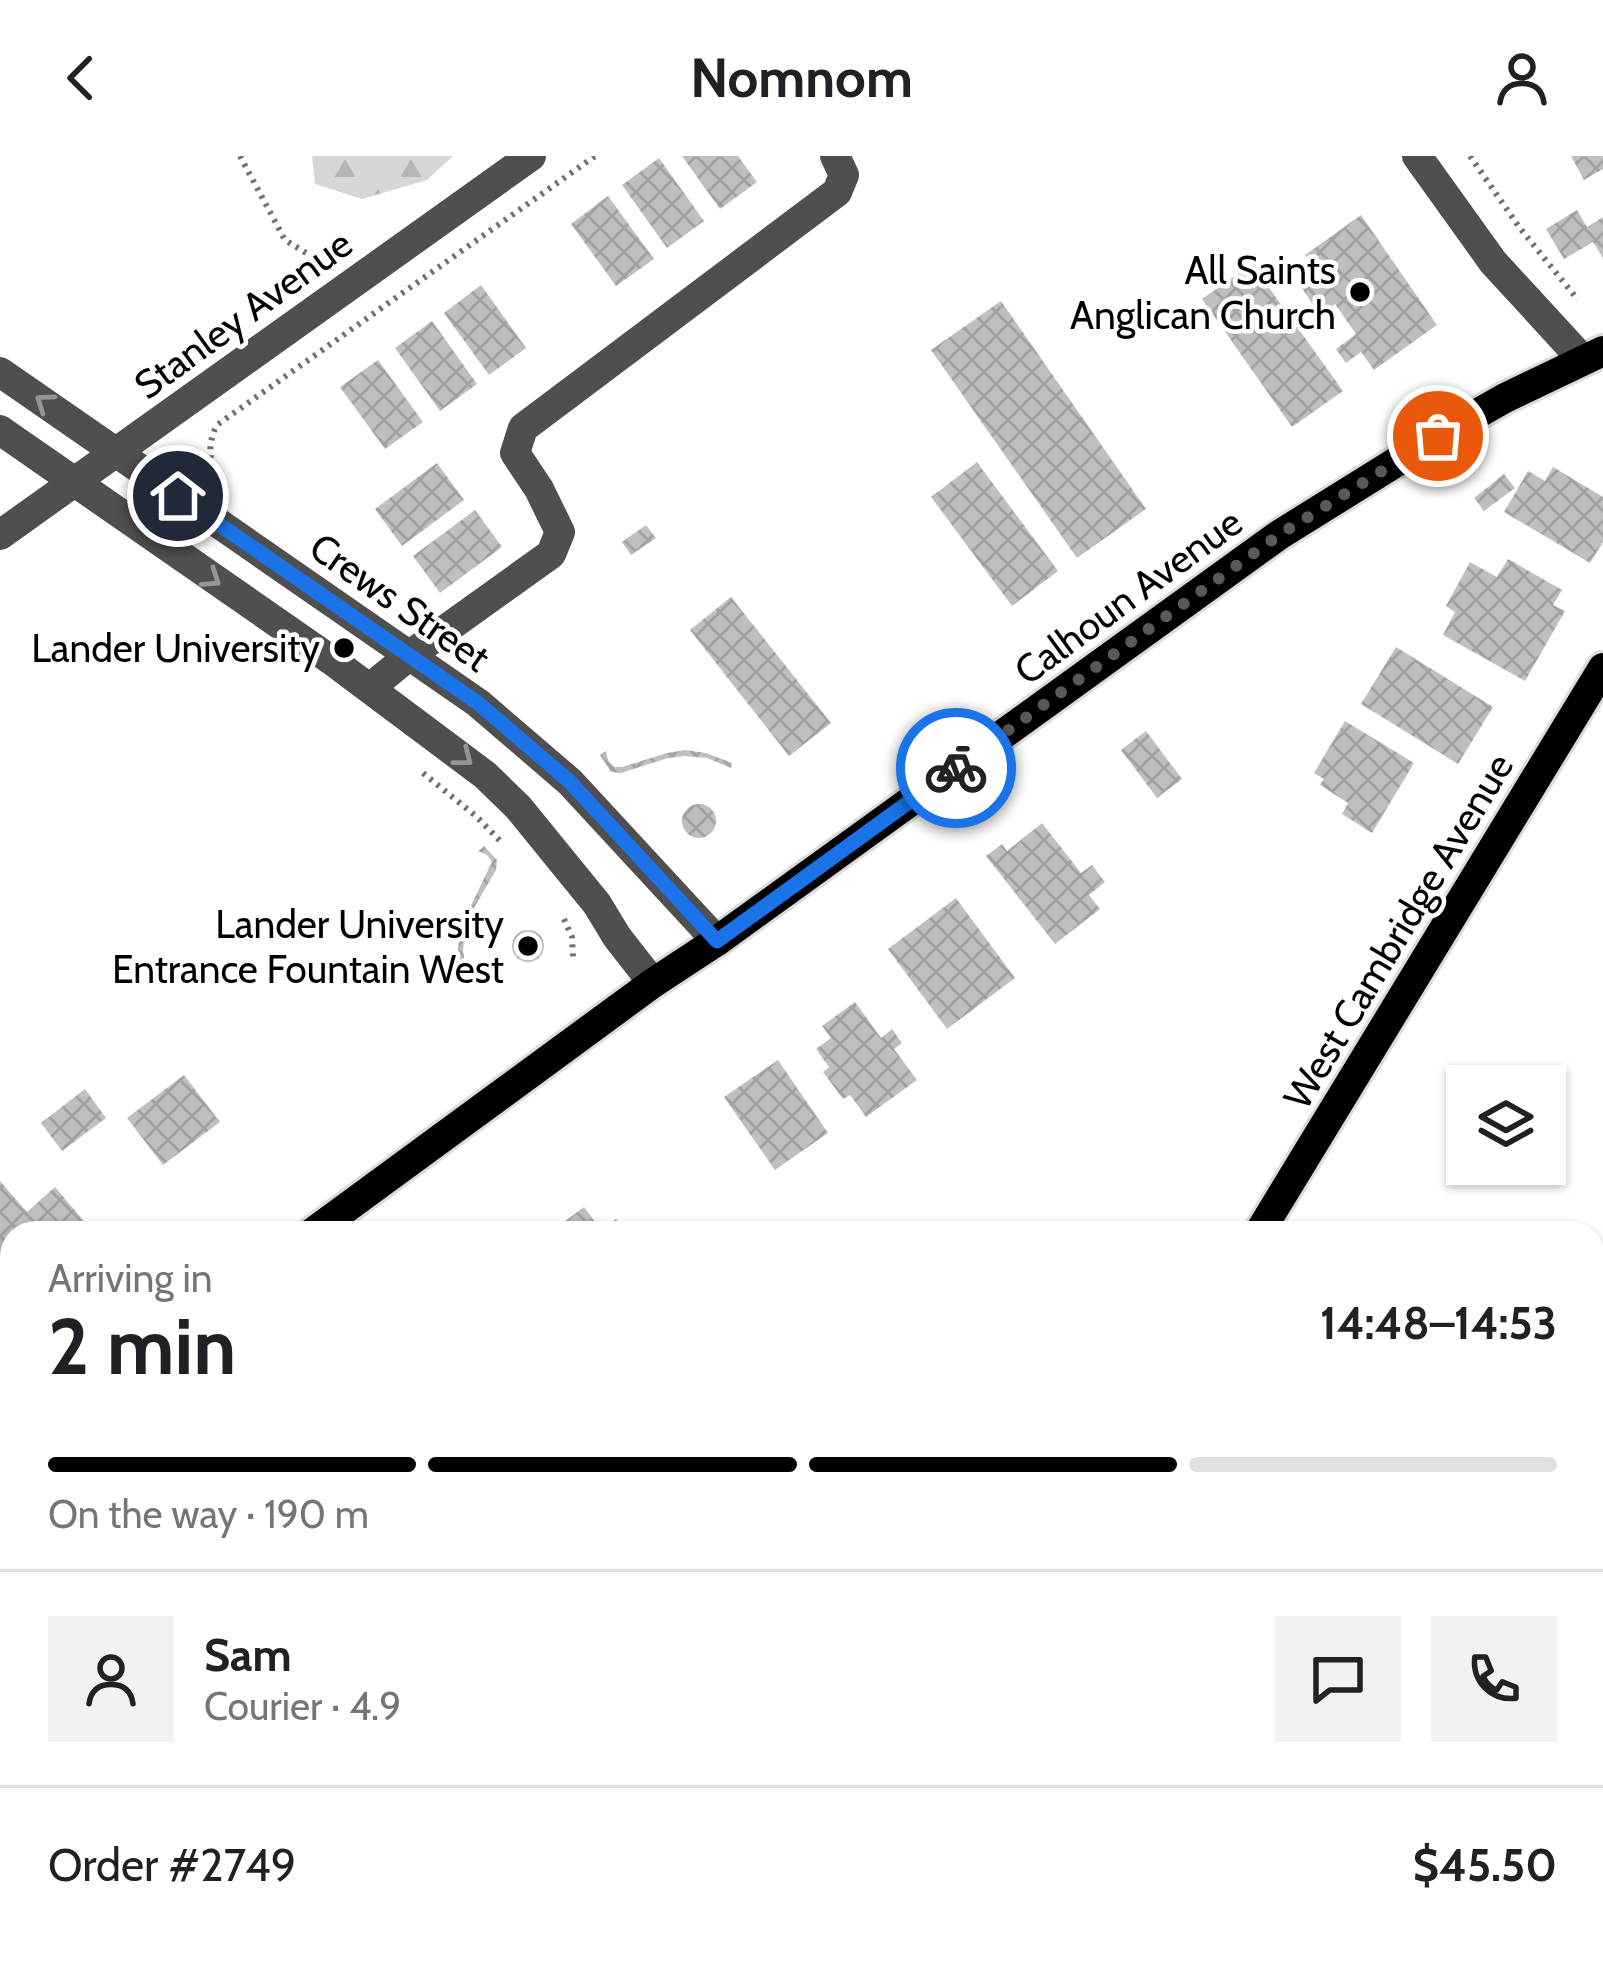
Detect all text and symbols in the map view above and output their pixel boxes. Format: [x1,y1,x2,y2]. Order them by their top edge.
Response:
icon: back [48,45,114,111]
text: Nomnom [690,45,913,111]
icon: person [1489,45,1555,111]
street label: Stanley Avenue [125,219,361,409]
place label: All Saints Anglican Church [1070,246,1336,339]
marker: All Saints Anglican Church [1347,279,1373,305]
pin [1387,385,1489,487]
one-way arrow [35,394,57,416]
icon: bag [1405,403,1471,469]
pin [127,445,229,547]
icon: home [145,463,211,529]
street label: Calhoun Avenue [1005,497,1251,695]
street label: Crews Street [301,522,499,682]
one-way arrow [199,564,221,586]
place label: Lander University [31,624,320,672]
marker: Lander University [331,635,357,661]
courier [896,708,1016,828]
icon: bike [923,735,989,801]
one-way arrow [450,744,472,765]
street label: West Cambridge Avenue [1273,745,1523,1117]
place label: Lander University Entrance Fountain West [112,900,504,993]
marker: Lander University Entrance Fountain West [515,933,541,959]
map controls [1446,1065,1566,1185]
button: layers [1446,1065,1566,1185]
text: Arriving in [48,1254,212,1302]
text: 14:48–14:53 [1320,1296,1557,1350]
text: 2 min [48,1299,236,1394]
text: On the way · 190 m [48,1490,369,1538]
button: person [48,1616,174,1742]
button: chat [1275,1616,1401,1742]
button: phone [1431,1616,1557,1742]
text: Sam [204,1628,292,1682]
text: Courier · 4.9 [204,1682,401,1730]
text: Order #2749 [48,1838,296,1892]
text: $45.50 [1413,1838,1557,1892]

